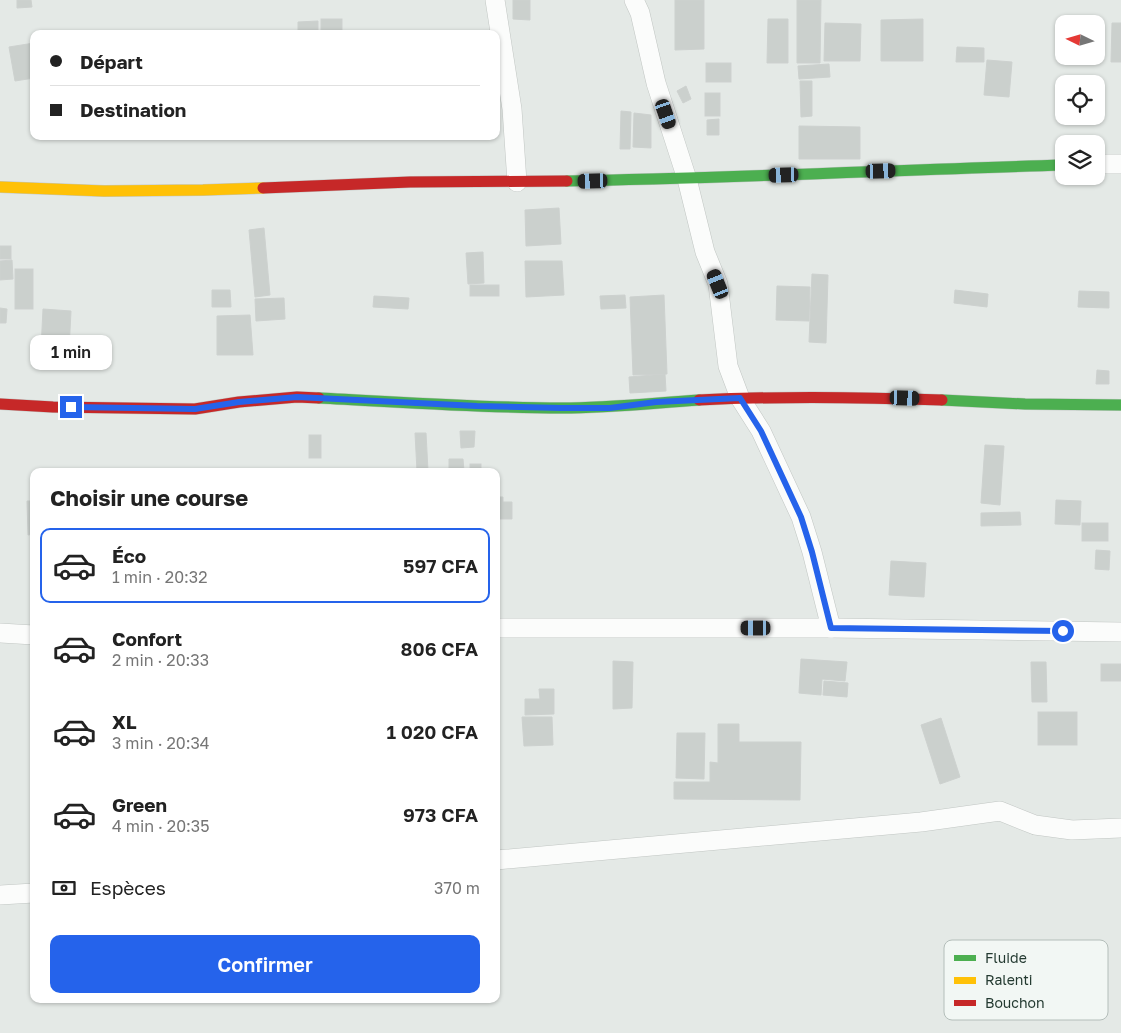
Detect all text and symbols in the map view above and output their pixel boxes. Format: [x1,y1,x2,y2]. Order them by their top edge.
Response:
north arrow [1055,15,1105,65]
map controls [1055,15,1105,185]
text: Départ [80,50,143,73]
button: locate [1055,75,1105,125]
car [654,97,677,131]
text: Destination [80,98,186,121]
button: layers [1055,135,1105,185]
car [865,163,896,179]
car [768,167,799,183]
car [577,173,608,189]
car [705,267,730,301]
callout: 1 min [30,334,112,370]
text: 1 min [51,342,91,362]
car [889,390,920,406]
route end [60,396,82,418]
text: Choisir une course [50,484,248,511]
icon: car [52,543,97,588]
text: Éco [112,544,146,567]
text: 597 CFA [403,554,478,577]
text: 1 min · 20:32 [112,567,208,587]
route start [1052,620,1074,642]
car [741,621,771,636]
icon: car [52,626,97,671]
text: Confort [112,627,182,650]
text: 806 CFA [401,637,478,660]
text: 2 min · 20:33 [112,650,209,670]
icon: car [52,709,97,754]
text: XL [112,710,137,733]
text: 1 020 CFA [387,720,478,743]
text: 3 min · 20:34 [112,733,210,753]
icon: car [52,792,97,837]
text: Green [112,793,167,816]
text: 973 CFA [403,803,478,826]
text: 4 min · 20:35 [112,816,210,836]
icon: cash [50,874,78,902]
text: Espèces [90,876,166,899]
text: 370 m [434,878,480,898]
button: Confirmer [50,935,480,993]
legend [944,940,1108,1020]
text: Fluide [985,949,1027,966]
text: Ralenti [985,971,1033,988]
text: Bouchon [985,994,1045,1011]

